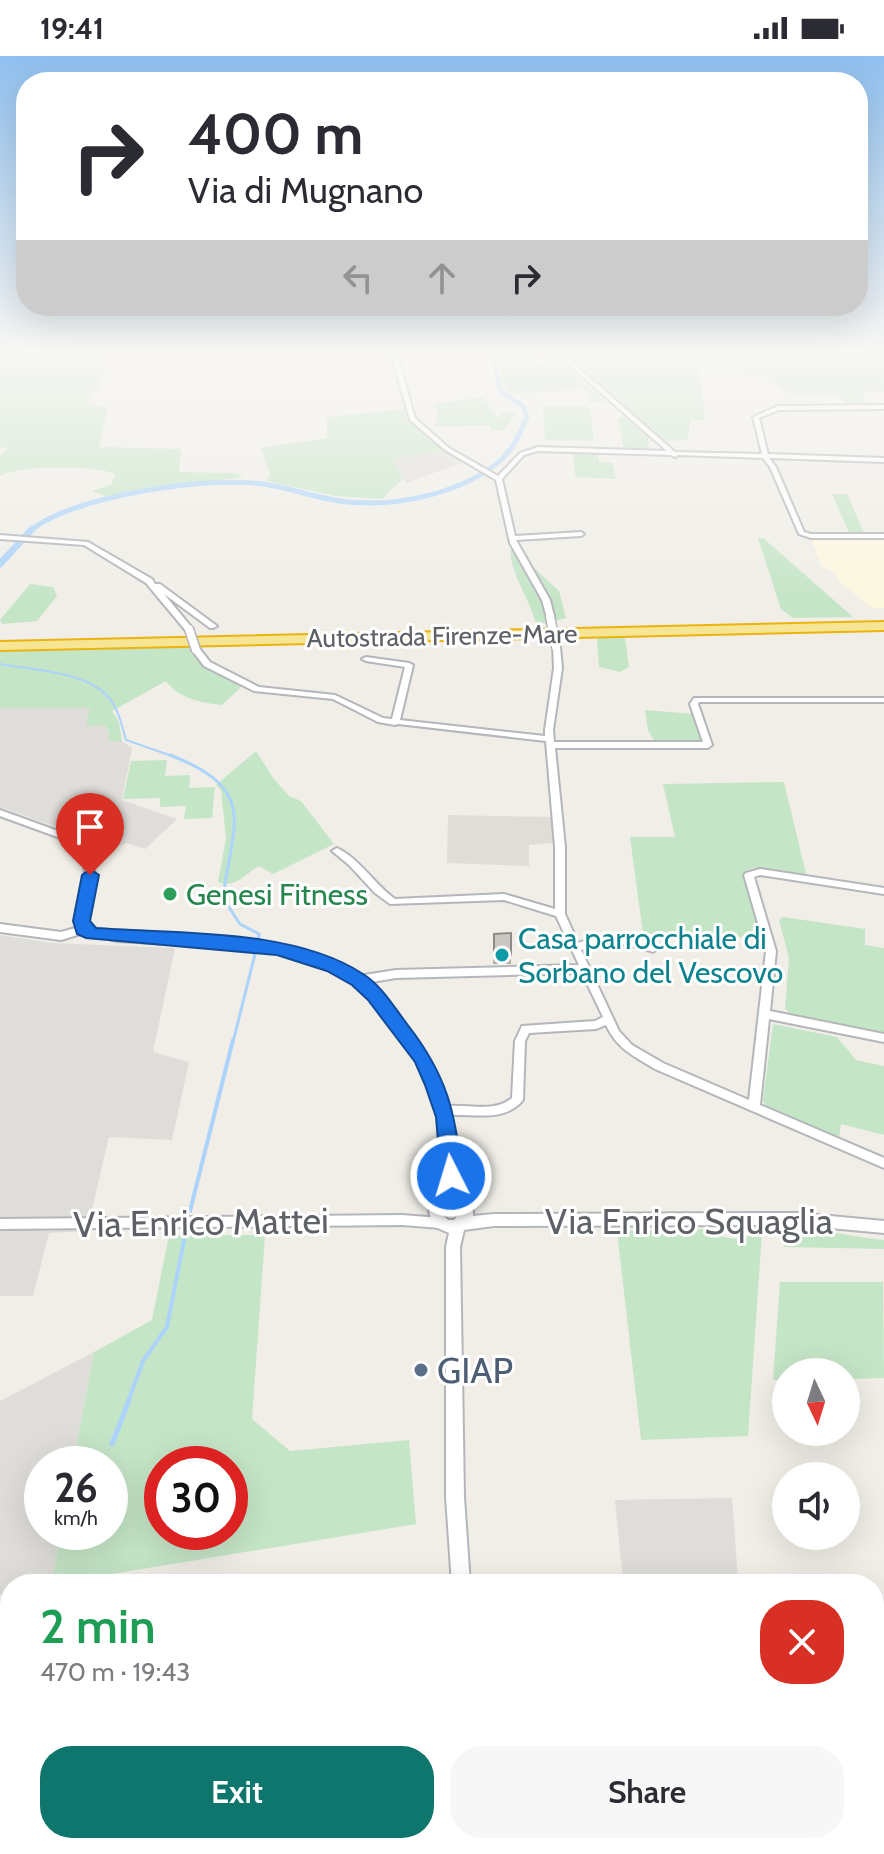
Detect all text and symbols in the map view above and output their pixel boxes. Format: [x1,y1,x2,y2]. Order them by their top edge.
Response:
text: 19:41 [40,10,104,47]
text: 400 m [188,100,363,168]
icon: right [56,104,160,208]
text: Via di Mugnano [188,168,423,212]
icon: left [336,256,380,300]
icon: ahead [420,256,464,300]
icon: right [504,256,548,300]
street label: Autostrada Firenze-Mare [306,618,578,654]
pin [56,793,124,875]
icon: arrive [68,805,112,849]
place label: Genesi Fitness [186,876,368,913]
marker: Genesi Fitness [161,885,179,903]
place label: Casa parrocchiale di Sorbano del Vescovo [518,920,783,991]
marker: Casa parrocchiale di Sorbano del Vescovo [493,946,511,964]
position arrow [409,1134,493,1218]
street label: Via Enrico Mattei [73,1198,329,1246]
street label: Via Enrico Squaglia [545,1199,833,1243]
place label: GIAP [437,1348,513,1392]
north arrow [772,1358,860,1446]
map controls [772,1358,860,1550]
marker: GIAP [412,1361,430,1379]
speed limit sign: 30 [144,1446,248,1550]
button: sound [772,1462,860,1550]
text: 26 [54,1463,98,1512]
text: km/h [54,1506,98,1530]
text: 2 min [40,1597,156,1655]
button: close [760,1600,844,1684]
text: 470 m · 19:43 [40,1656,190,1688]
button: Exit [40,1746,434,1838]
button: Share [450,1746,844,1838]

